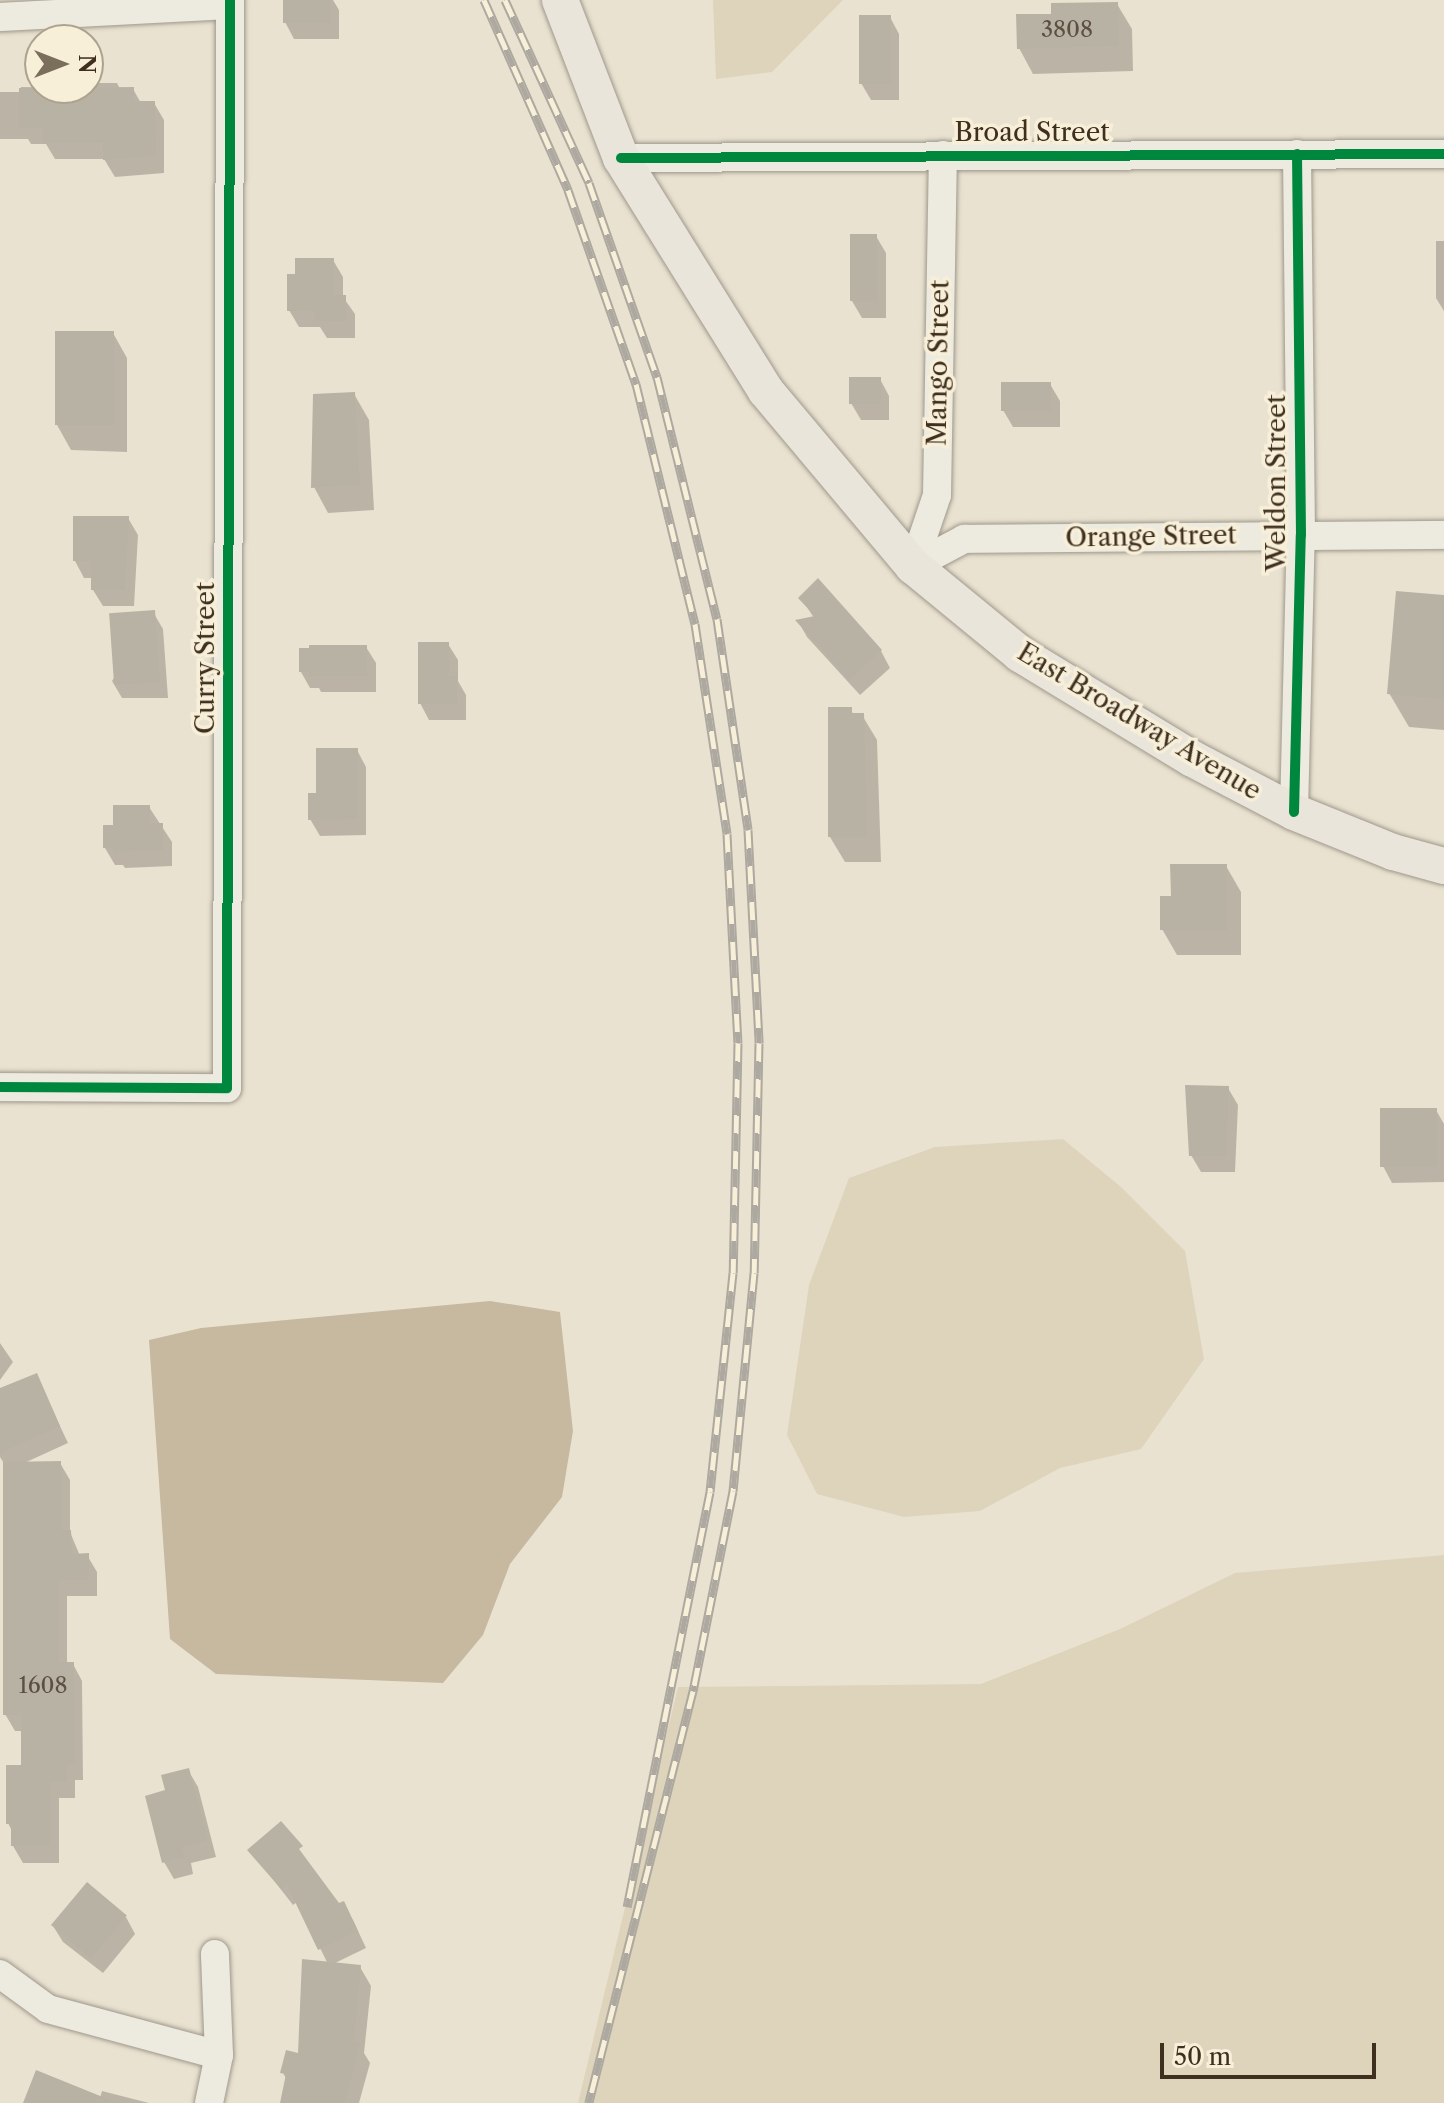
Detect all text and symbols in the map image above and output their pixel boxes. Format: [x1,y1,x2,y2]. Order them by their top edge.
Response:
house number: 3808 [1041,17,1093,43]
north arrow [24,24,104,104]
text: N [73,54,100,74]
street label: Broad Street [955,117,1109,149]
street label: Mango Street [922,280,956,446]
street label: Weldon Street [1261,394,1293,572]
street label: Orange Street [1065,520,1237,554]
street label: Curry Street [190,581,222,735]
street label: East Broadway Avenue [1011,636,1267,808]
house number: 1608 [18,1673,68,1699]
scale bar [1164,2027,1380,2077]
text: 50 m [1174,2042,1231,2071]

